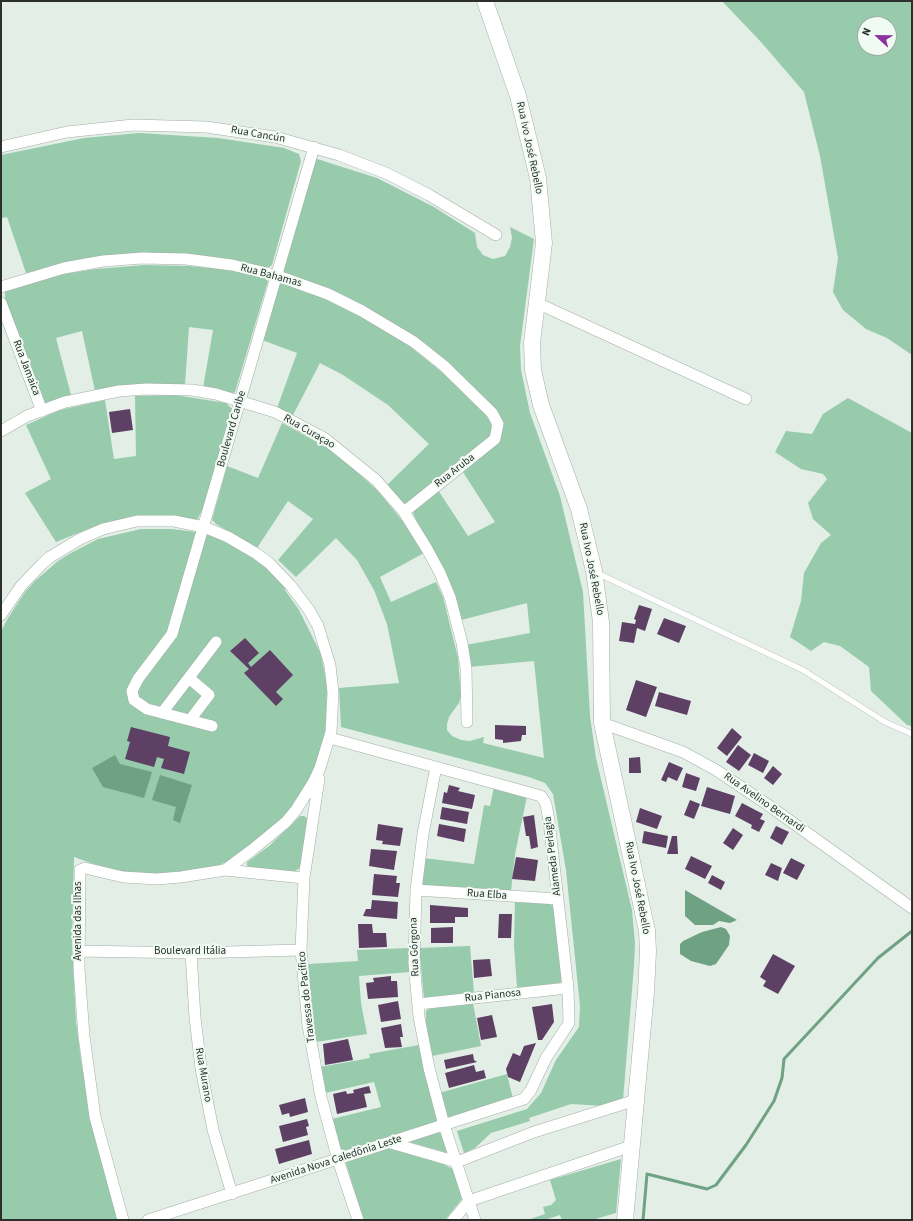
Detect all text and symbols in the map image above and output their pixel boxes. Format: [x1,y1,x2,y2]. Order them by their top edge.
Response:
north arrow [857,16,897,56]
text: N [858,25,875,38]
street label: Rua Ivo José Rebello [513,100,545,196]
street label: Rua Cancún [230,124,286,146]
street label: Rua Bahamas [239,261,303,291]
street label: Rua Jamaica [9,338,43,398]
street label: Boulevard Caribe [215,389,249,469]
street label: Rua Curaçao [281,412,337,452]
street label: Rua Aruba [432,451,478,491]
street label: Rua Ivo José Rebello [576,521,606,617]
street label: Rua Avelino Bernardi [721,770,807,836]
street label: Alameda Perlagia [542,815,564,897]
street label: Rua Ivo José Rebello [622,840,652,936]
street label: Avenida das Ilhas [72,881,86,961]
street label: Rua Elba [467,887,507,903]
street label: Rua Górgona [407,917,423,977]
street label: Boulevard Itália [154,945,226,959]
street label: Travessa do Pacífico [296,951,318,1043]
street label: Rua Pianosa [464,986,522,1006]
street label: Rua Murano [192,1047,214,1103]
street label: Avenida Nova Caledônia Leste [269,1132,403,1188]

